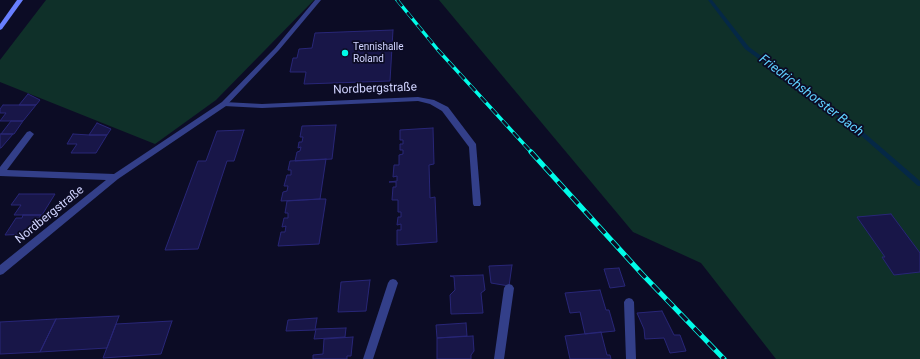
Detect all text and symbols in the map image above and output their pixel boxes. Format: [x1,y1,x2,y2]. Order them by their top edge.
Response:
place label: Tennishalle Roland [353,41,404,64]
marker: Tennishalle Roland [340,48,350,58]
water label: Friedrichshorster Bach [756,52,866,140]
street label: Nordbergstraße [333,80,417,98]
street label: Nordbergstraße [13,183,87,247]

